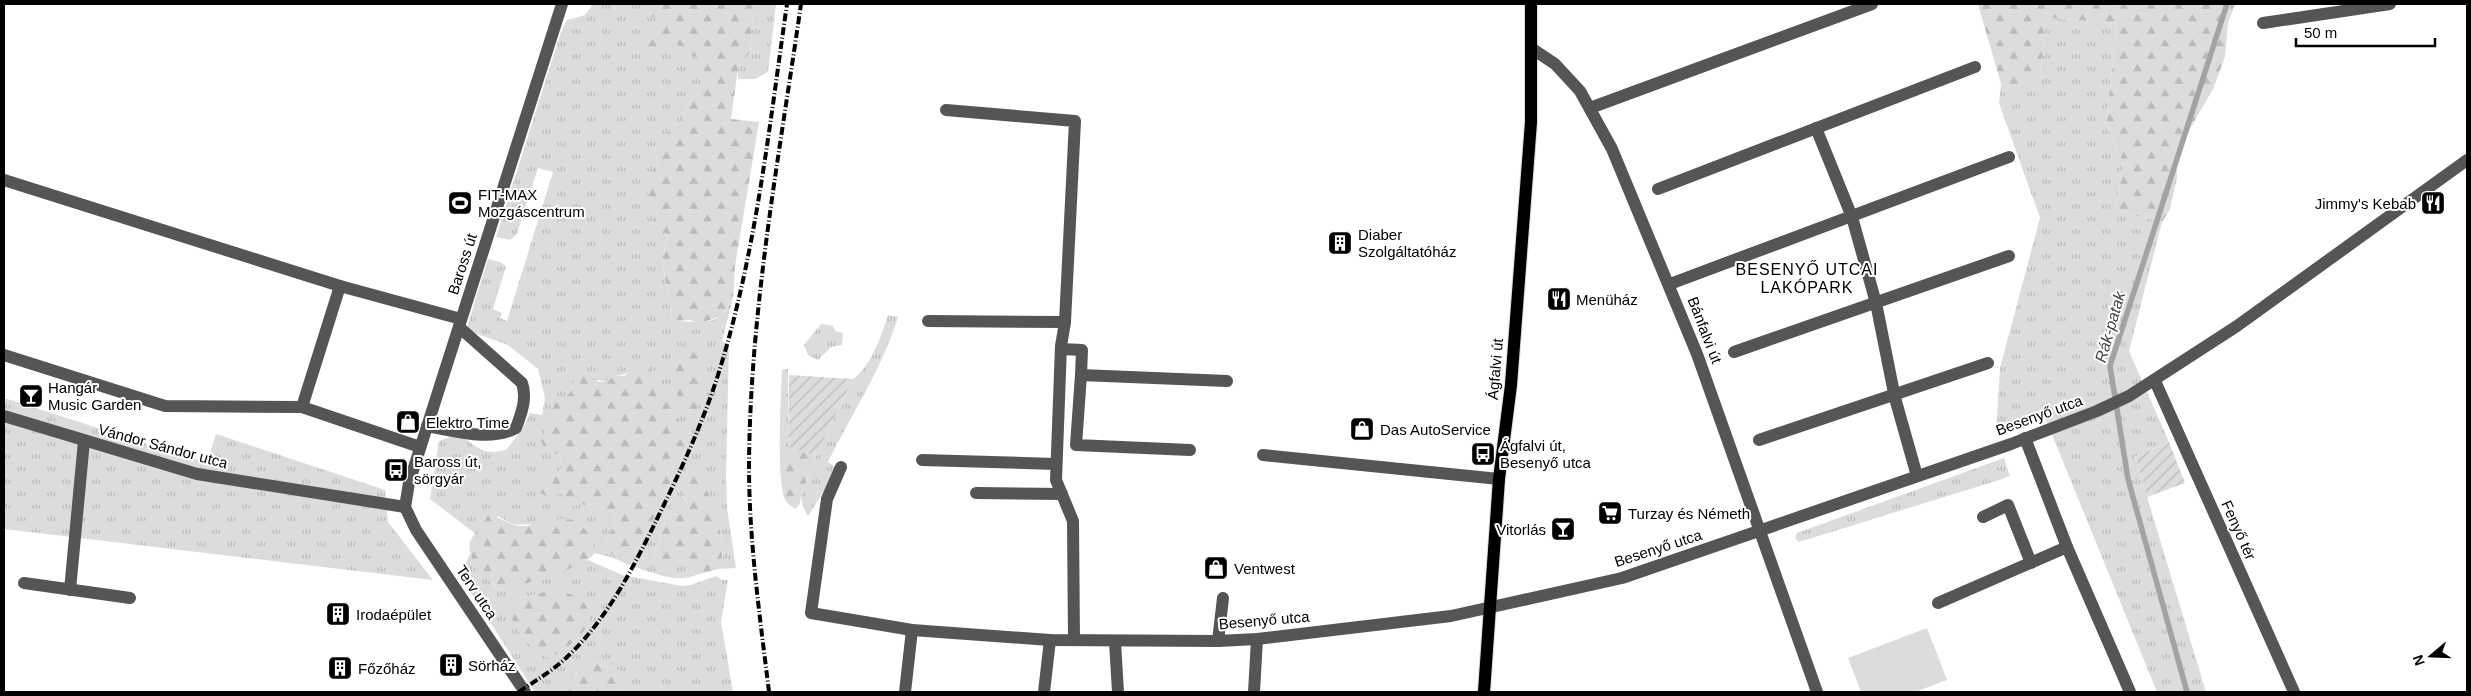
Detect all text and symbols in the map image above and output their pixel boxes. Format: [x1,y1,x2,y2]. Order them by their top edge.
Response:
scale bar [2296,15,2435,47]
text: 50 m [2304,24,2337,41]
place label: FIT-MAX Mozgáscentrum [478,186,585,220]
sports icon: FIT-MAX Mozgáscentrum [447,190,473,216]
restaurant icon: Jimmy's Kebab [2420,190,2446,216]
place label: Jimmy's Kebab [2315,195,2416,212]
place label: Diaber Szolgáltatóház [1358,226,1456,260]
street label: Baross út [444,230,480,297]
building icon: Diaber Szolgáltatóház [1327,230,1353,256]
district label: BESENYŐ UTCAI LAKÓPARK [1736,260,1878,296]
restaurant icon: Menüház [1546,286,1572,312]
water label: Rák-patak [2092,289,2128,364]
place label: Menüház [1576,291,1638,308]
street label: Bánfalvi út [1685,294,1726,367]
street label: Ágfalvi út [1484,337,1506,400]
place label: Hangár Music Garden [48,379,141,413]
bar icon: Hangár Music Garden [18,383,44,409]
street label: Besenyő utca [1993,391,2085,439]
shop icon: Elektro Time [395,409,421,435]
place label: Elektro Time [426,414,509,431]
shop icon: Das AutoService [1349,416,1375,442]
street label: Vándor Sándor utca [96,421,230,472]
place label: Das AutoService [1380,421,1491,438]
place label: Ágfalvi út, Besenyő utca [1500,437,1592,471]
bus stop icon: Ágfalvi út, Besenyő utca [1470,441,1496,467]
place label: Baross út, sörgyár [414,453,482,487]
bus stop icon: Baross út, sörgyár [383,457,409,483]
street label: Fenyő tér [2218,498,2260,562]
supermarket icon: Turzay és Németh [1597,500,1623,526]
place label: Turzay és Németh [1628,505,1750,522]
bar icon: Vitorlás [1550,516,1576,542]
place label: Vitorlás [1496,521,1546,538]
street label: Besenyő utca [1612,526,1704,570]
shop icon: Ventwest [1203,555,1229,581]
place label: Ventwest [1234,560,1296,577]
street label: Terv utca [453,562,501,623]
building icon: Irodaépület [325,601,351,627]
place label: Irodaépület [356,606,432,623]
street label: Besenyő utca [1218,608,1311,632]
north arrow [2406,631,2456,681]
building icon: Sörház [438,652,464,678]
text: N [2409,653,2428,668]
building icon: Főzőház [327,655,353,681]
place label: Sörház [468,657,516,674]
place label: Főzőház [358,660,416,677]

